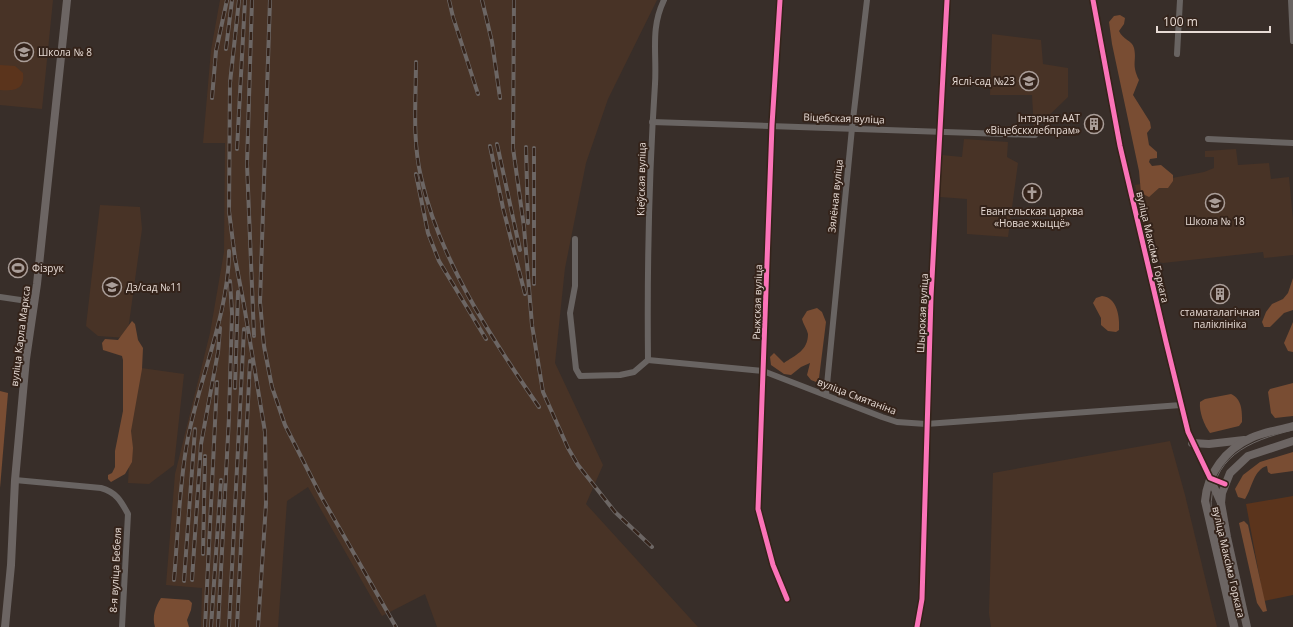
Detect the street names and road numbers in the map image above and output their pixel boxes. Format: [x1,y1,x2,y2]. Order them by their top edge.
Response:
street label: Віцебская вуліца [803,110,885,126]
street label: Кіеўская вуліца [633,142,649,216]
street label: Зялёная вуліца [824,159,846,233]
street label: вуліца Максіма Горкага [1133,190,1173,304]
street label: Рыжская вуліца [749,264,765,340]
street label: Шырокая вуліца [913,273,931,353]
street label: вуліца Карла Маркса [7,285,33,387]
street label: вуліца Смятаніна [815,374,899,418]
street label: вуліца Максіма Горкага [1209,505,1249,619]
street label: 8-я вуліца Бебеля [106,527,124,613]

